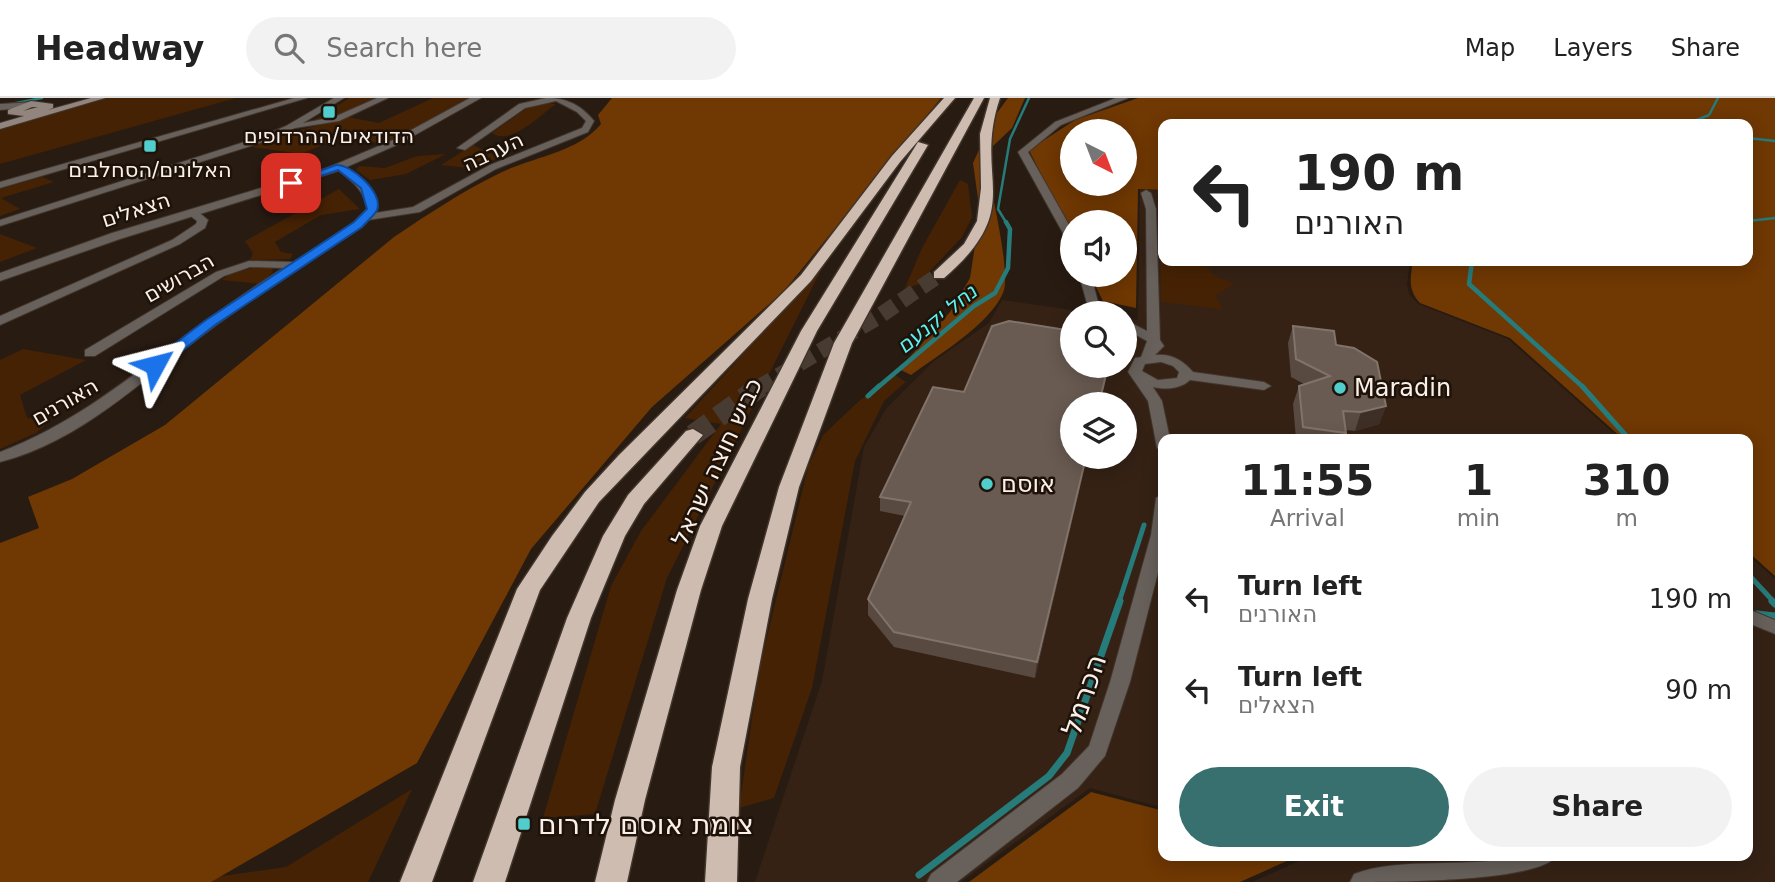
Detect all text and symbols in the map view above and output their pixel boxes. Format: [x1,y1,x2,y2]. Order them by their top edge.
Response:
search box [246,17,736,80]
text: Headway [35,29,204,68]
icon: search [270,29,308,67]
text: Search here [326,33,482,63]
text: Map [1465,34,1515,62]
text: Layers [1553,34,1633,62]
text: Share [1671,34,1740,62]
marker: הדודאים/ההרדופים [321,104,337,120]
north arrow [1060,119,1138,196]
map controls [1060,119,1137,469]
place label: הדודאים/ההרדופים [244,124,414,148]
street label: הערבה [459,127,527,177]
marker: האלונים/הסחלבים [142,138,158,154]
text: 190 m [1294,145,1464,202]
icon: left [1179,147,1270,238]
pin [261,153,321,213]
place label: האלונים/הסחלבים [68,158,232,182]
icon: arrive [272,164,310,202]
street label: הצאלים [99,188,173,232]
text: האורנים [1294,204,1404,242]
button: sound [1060,210,1137,287]
street label: הברושים [140,248,218,308]
water label: נחל יקנעם [892,279,982,358]
button: search [1060,301,1137,378]
position arrow [118,328,192,402]
street label: האורנים [28,374,102,430]
street label: כביש חוצה ישראל [666,374,768,550]
place label: Maradin [1354,374,1451,402]
marker: Maradin [1332,380,1348,396]
button: layers [1060,392,1137,469]
text: 11:55 [1241,456,1374,505]
text: 1 [1464,456,1493,505]
text: 310 [1583,456,1670,505]
place label: אוסם [1001,470,1055,498]
marker: אוסם [979,476,995,492]
text: Arrival [1270,505,1345,531]
text: min [1457,505,1500,531]
text: m [1615,505,1638,531]
text: Turn left [1238,571,1362,601]
icon: left [1179,580,1217,618]
text: 190 m [1649,584,1732,614]
text: האורנים [1238,601,1317,627]
street label: הכרמל [1055,650,1113,740]
text: Turn left [1238,662,1362,692]
icon: left [1179,671,1217,709]
text: 90 m [1665,675,1732,705]
text: הצאלים [1238,692,1316,718]
button: Exit [1179,767,1449,847]
button: Share [1463,767,1732,847]
place label: צומת אוסם לדרום [538,808,754,841]
marker: צומת אוסם לדרום [516,816,532,832]

